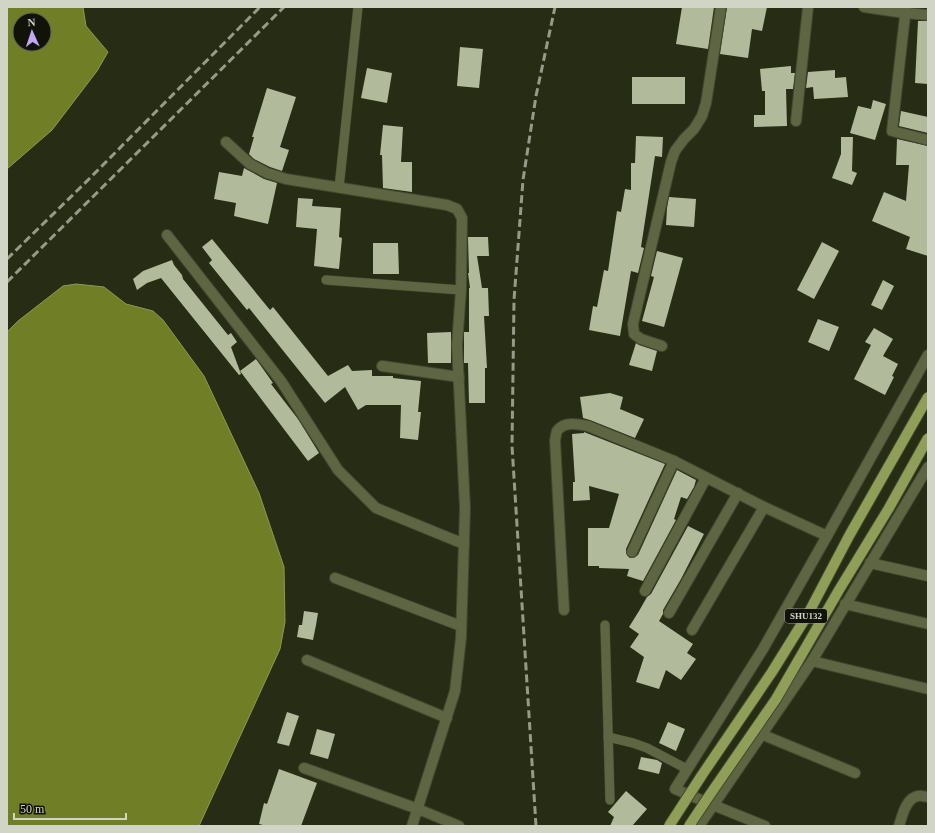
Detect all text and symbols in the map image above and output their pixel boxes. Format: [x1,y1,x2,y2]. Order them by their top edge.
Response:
north arrow [12,12,52,52]
text: N [27,16,36,28]
road number: SHU132 [785,609,827,623]
scale bar [14,795,126,821]
text: 50 m [20,802,45,816]

